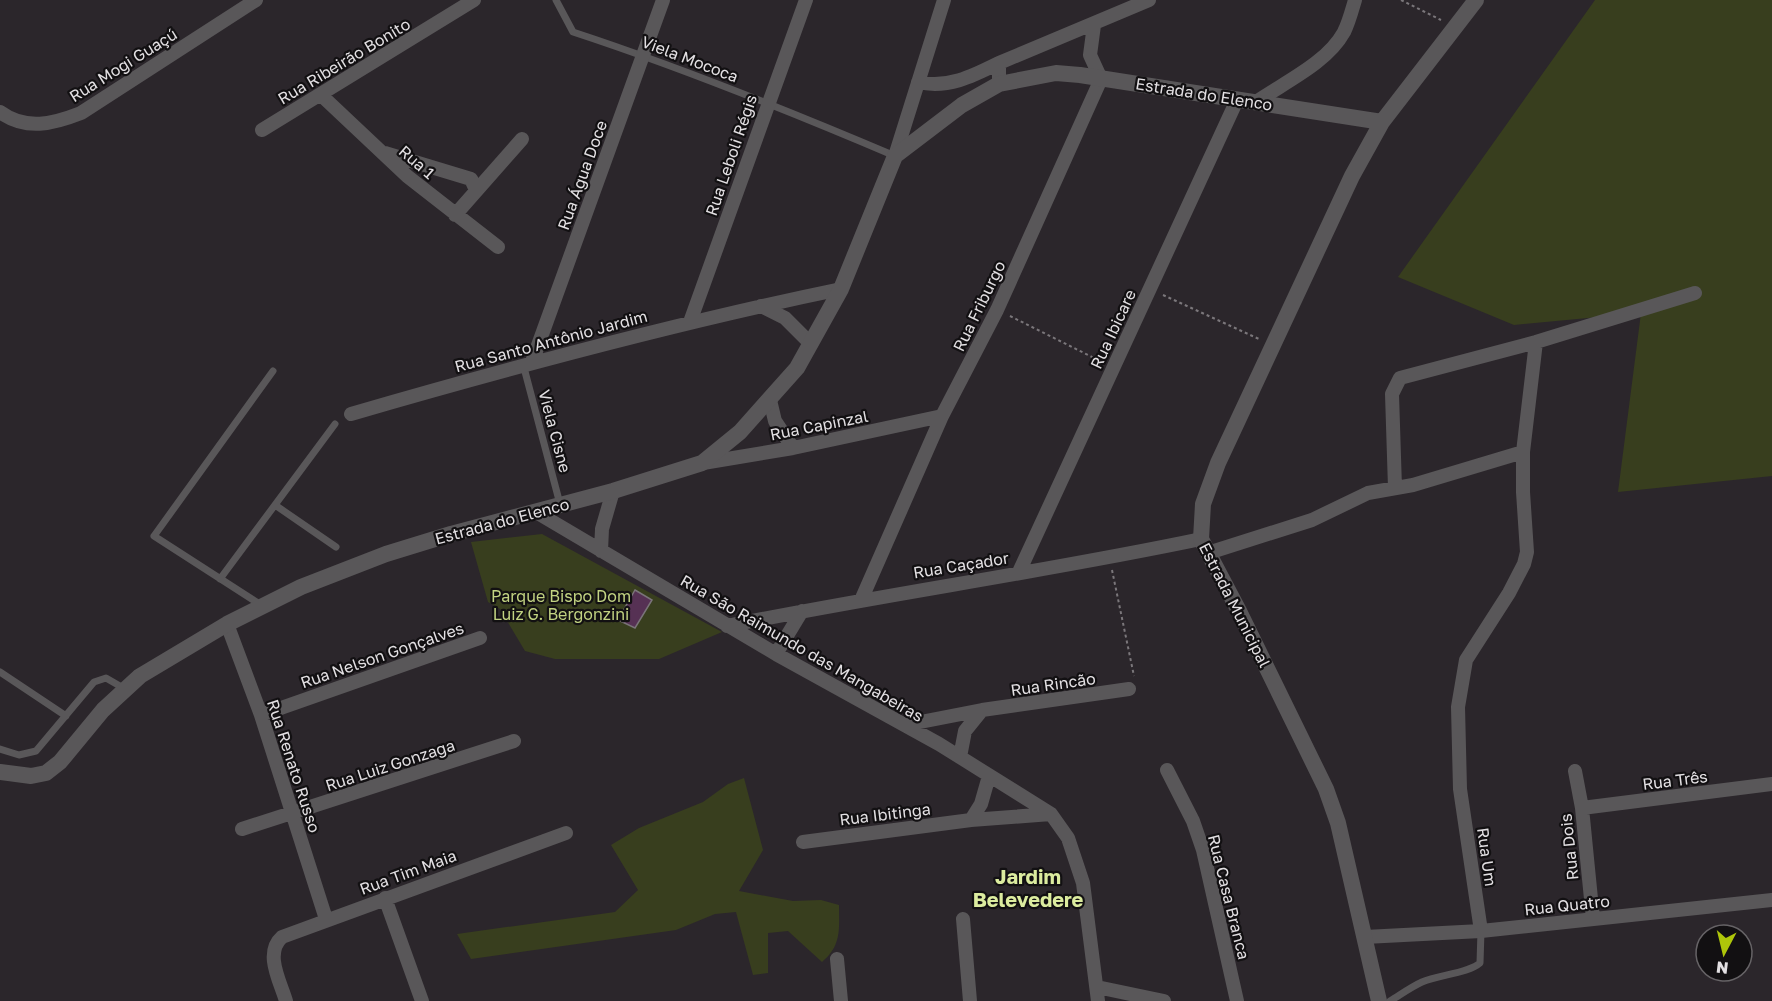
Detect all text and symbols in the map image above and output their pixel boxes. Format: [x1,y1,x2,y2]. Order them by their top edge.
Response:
street label: Rua Ribeirão Bonito [274,14,414,108]
street label: Rua Mogi Guaçú [65,24,181,106]
street label: Viela Mococa [639,31,741,87]
street label: Estrada do Elenco [1134,73,1274,115]
street label: Rua Leboli Régis [701,92,761,218]
street label: Rua Água Doce [553,117,611,233]
street label: Rua 1 [395,141,439,183]
street label: Rua Friburgo [948,257,1010,355]
street label: Rua Ibicare [1086,286,1140,372]
street label: Rua Santo Antônio Jardim [452,306,650,376]
street label: Viela Cisne [534,387,576,475]
street label: Rua Capinzal [768,406,870,444]
street label: Estrada do Elenco [433,493,571,549]
street label: Estrada Municipal [1195,539,1275,671]
street label: Rua Caçador [912,548,1010,582]
street label: Rua São Raimundo das Mangabeiras [677,570,927,726]
park label: Parque Bispo Dom Luiz G. Bergonzini [491,586,631,624]
street label: Rua Nelson Gonçalves [298,618,466,692]
street label: Rua Rincão [1009,668,1097,700]
street label: Rua Renato Russo [263,697,325,835]
street label: Rua Luiz Gonzaga [323,735,457,795]
street label: Rua Três [1641,766,1709,794]
street label: Rua Ibitinga [838,798,932,830]
street label: Rua Dois [1556,813,1582,881]
street label: Rua Um [1473,826,1501,888]
street label: Rua Casa Branca [1204,832,1254,962]
street label: Rua Tim Maia [357,845,459,899]
district label: Jardim Belevedere [973,864,1084,911]
street label: Rua Quatro [1523,891,1611,919]
north arrow [1694,923,1754,983]
text: N [1715,957,1729,979]

